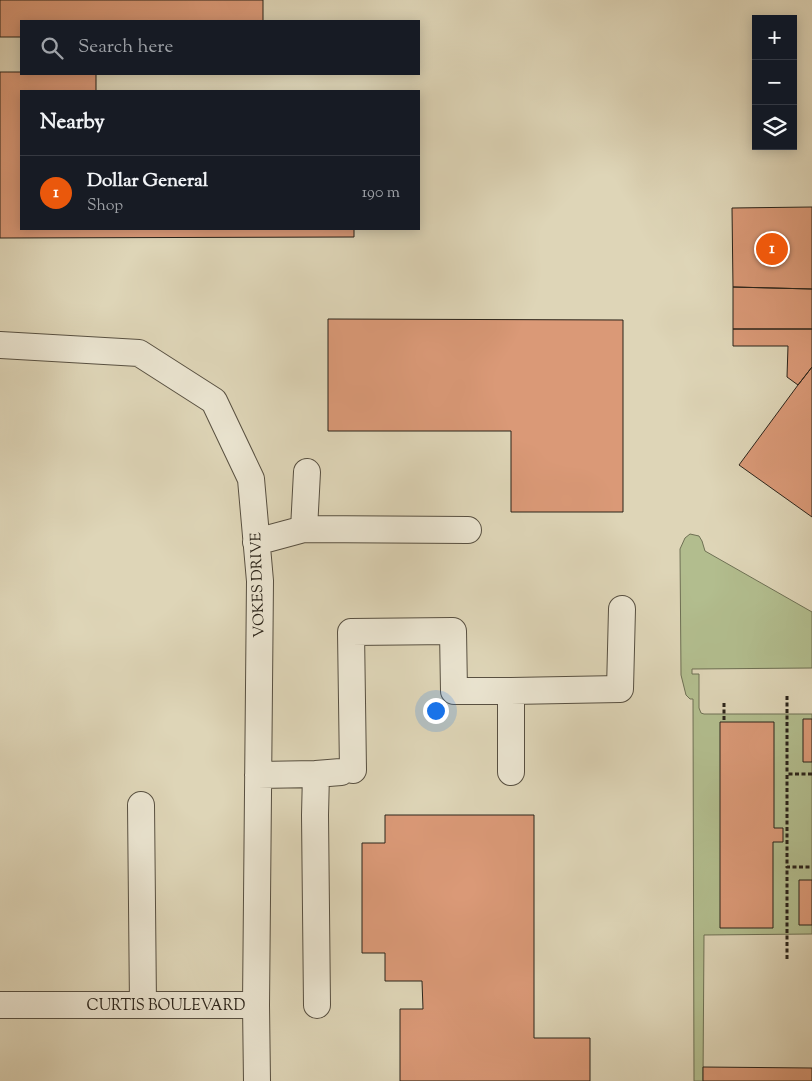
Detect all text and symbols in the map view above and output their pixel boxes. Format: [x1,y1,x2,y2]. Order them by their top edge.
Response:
map controls [752,15,797,150]
button: + [752,15,797,60]
search box [20,20,420,75]
icon: search [38,34,66,62]
text: Search here [78,34,173,61]
button: − [752,60,797,105]
button: layers [752,105,797,150]
text: Nearby [40,108,105,138]
text: Dollar General [87,168,208,195]
text: 1 [53,182,59,205]
text: 190 m [362,182,400,205]
text: Shop [87,195,123,218]
pin: 1 [756,230,788,268]
street label: VOKES DRIVE [246,532,271,638]
your location [423,698,449,724]
street label: CURTIS BOULEVARD [87,996,245,1017]

